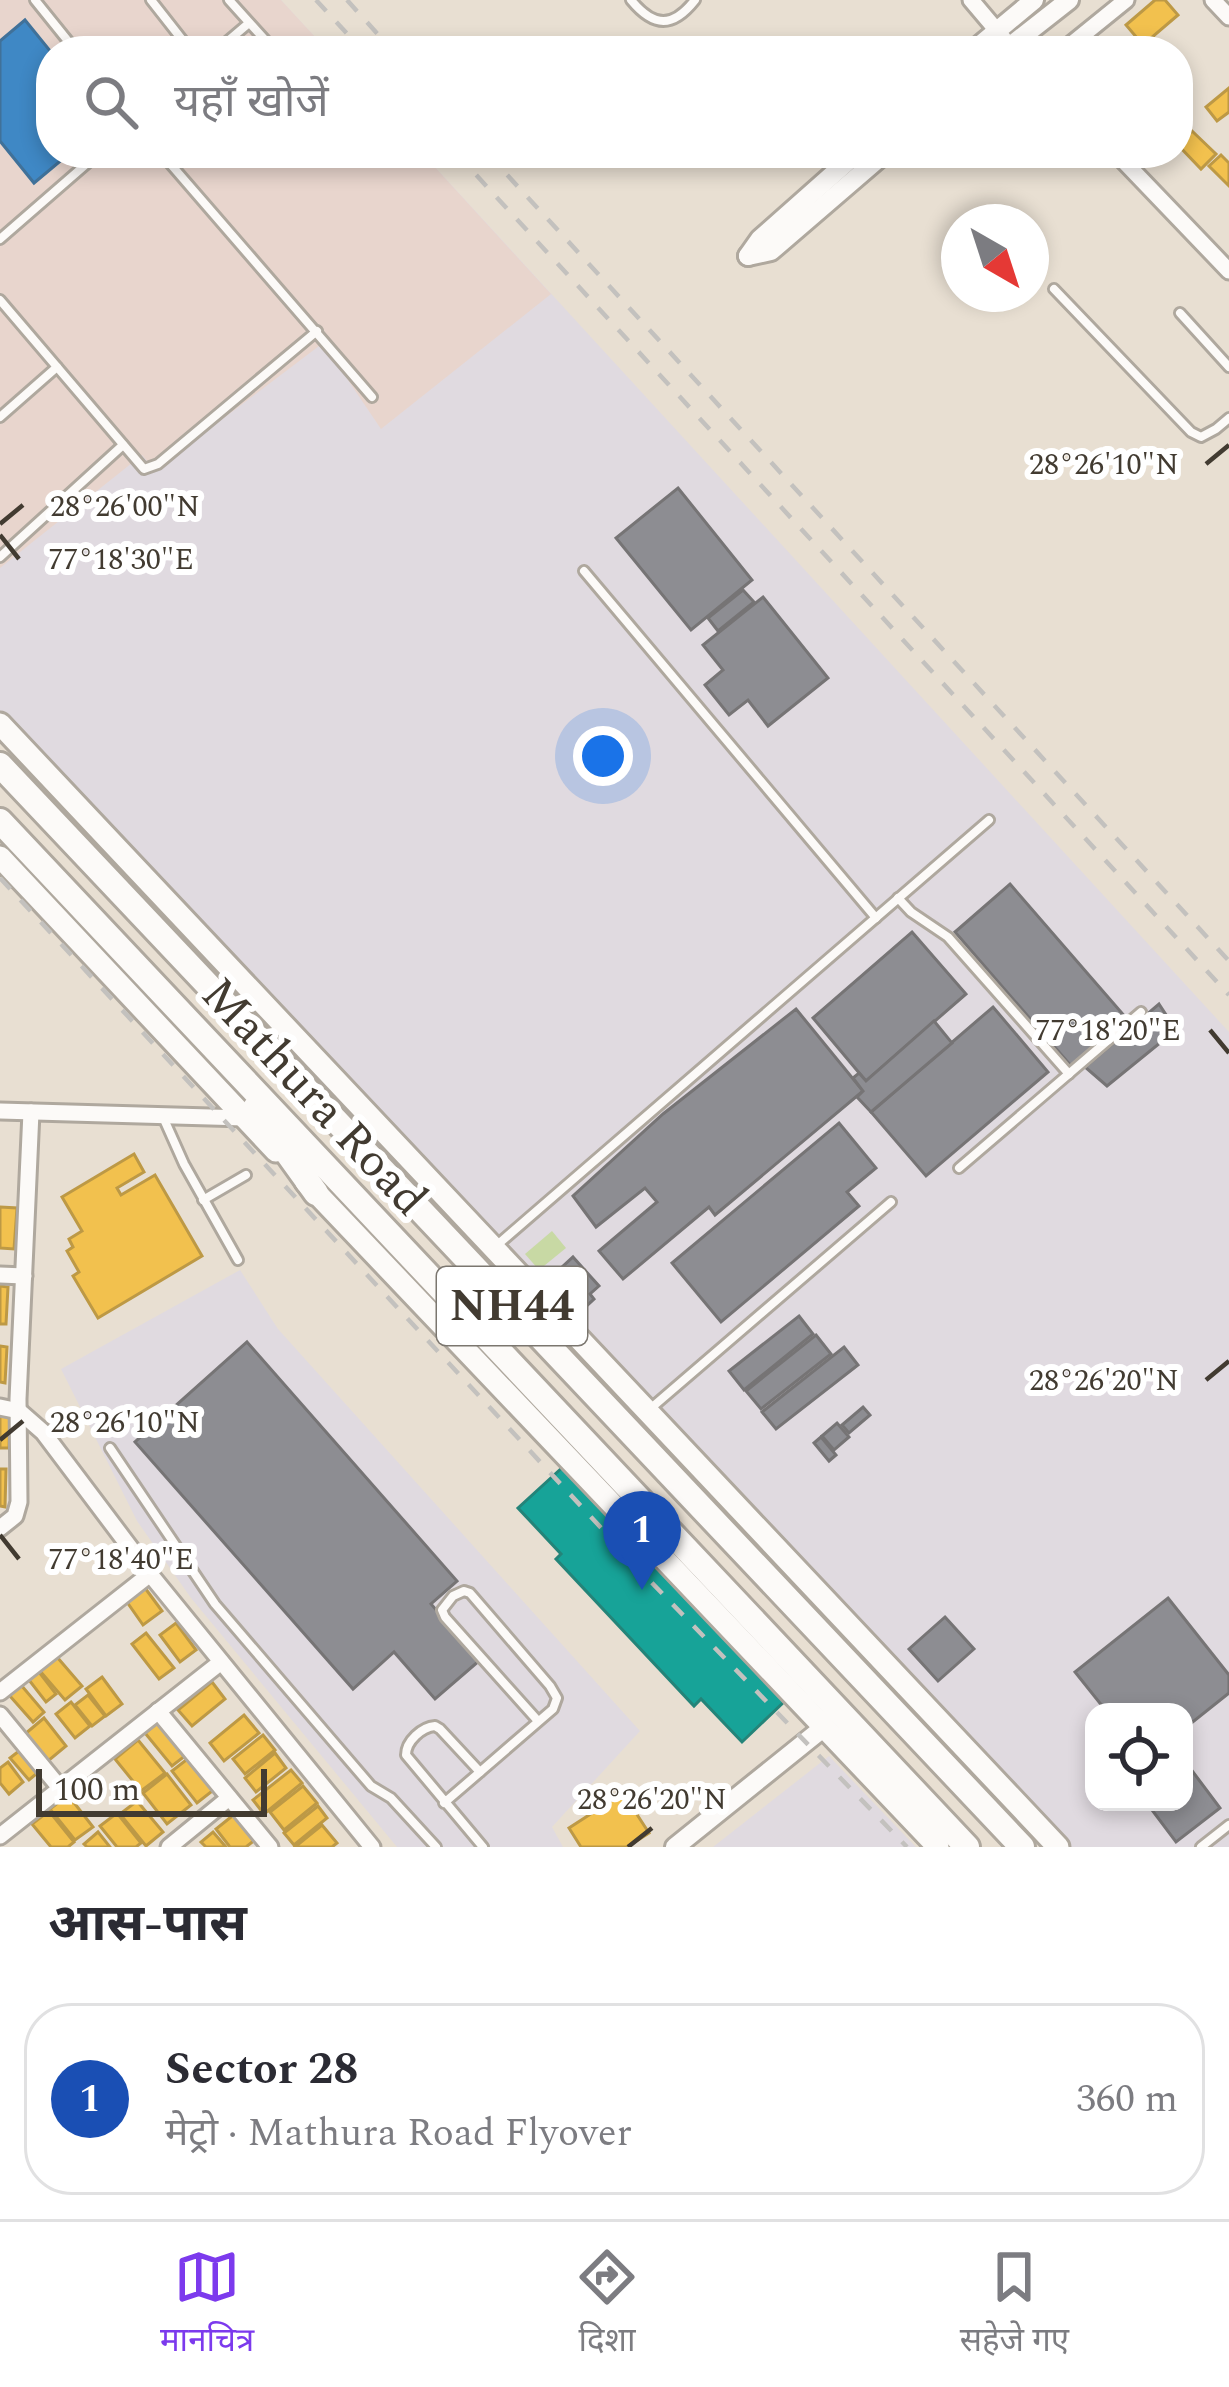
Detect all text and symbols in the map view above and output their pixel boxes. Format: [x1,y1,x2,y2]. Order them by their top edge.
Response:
search box [36,36,1193,168]
text: यहाँ खोजें [174,68,329,137]
icon: search [78,69,144,135]
north arrow [941,204,1049,312]
text: 28°26'10"N [1029,442,1179,488]
text: 28°26'00"N [50,484,200,530]
text: 77°18'30"E [48,537,194,583]
your location [573,726,633,786]
street label: Mathura Road [183,961,445,1233]
text: 77°18'20"E [1035,1008,1181,1054]
road number: NH44 [437,1267,587,1345]
text: 28°26'20"N [1029,1358,1179,1404]
text: 28°26'10"N [50,1400,200,1446]
pin: 1 [603,1491,681,1590]
text: 77°18'40"E [48,1537,194,1583]
map controls [1085,1703,1193,1811]
button: locate [1085,1703,1193,1811]
scale bar [36,1763,267,1816]
text: 100 m [54,1765,140,1815]
text: 28°26'20"N [577,1777,727,1823]
text: आस-पास [48,1886,247,1964]
text: Sector 28 [165,2035,359,2104]
text: 1 [79,2070,101,2129]
text: 360 m [1076,2070,1178,2129]
text: मेट्रो · Mathura Road Flyover [165,2104,632,2163]
tab: मानचित्र [160,2244,254,2366]
tab: दिशा [574,2244,640,2366]
tab: सहेजे गए [960,2244,1069,2366]

